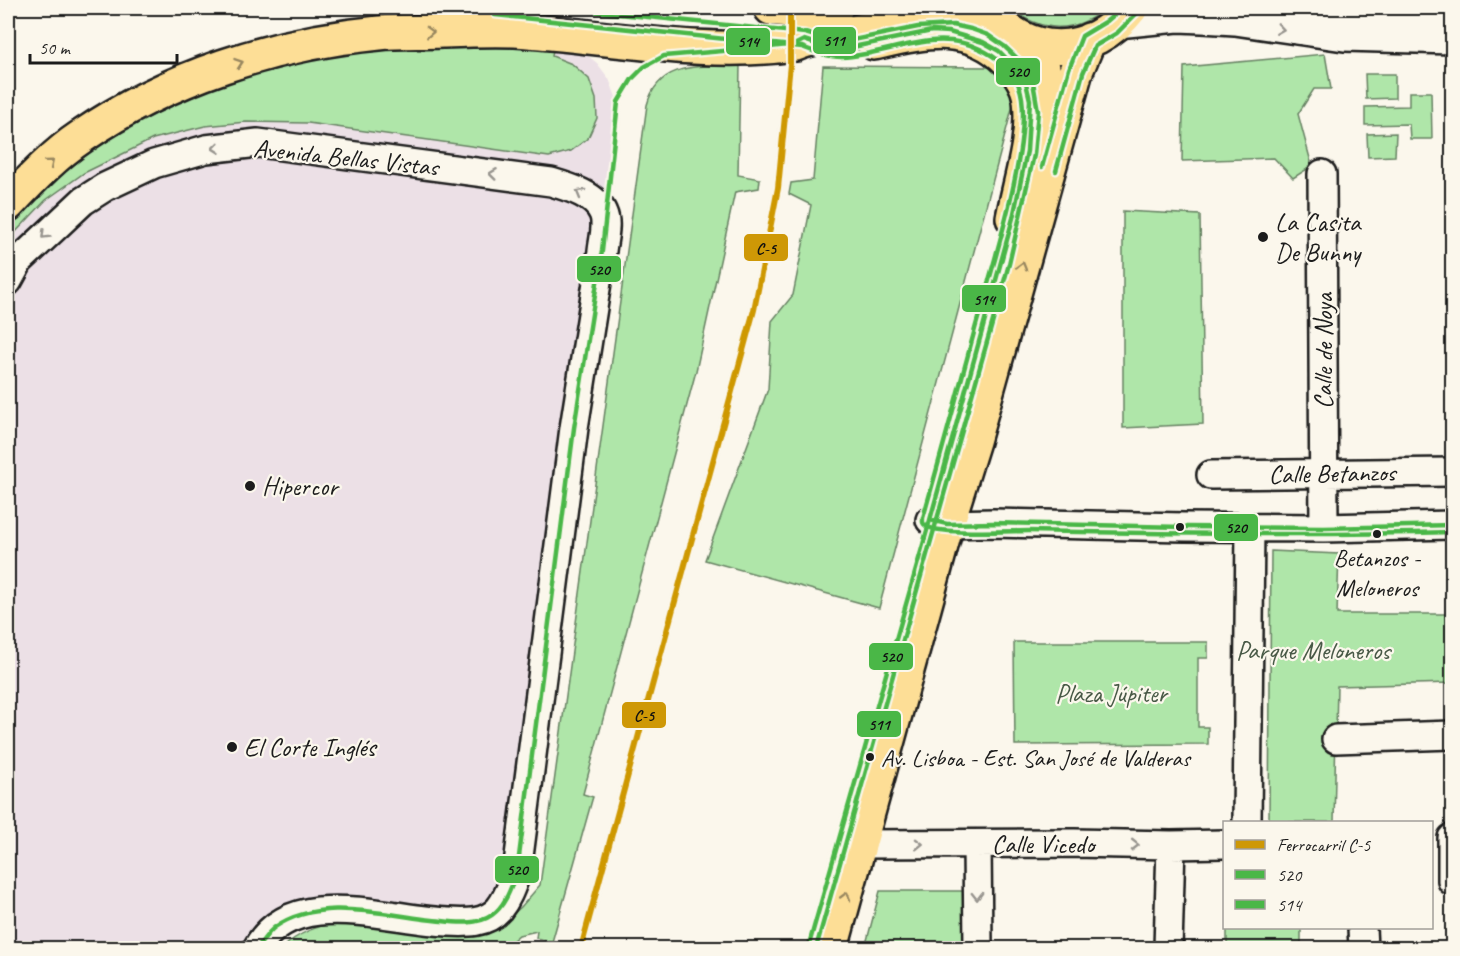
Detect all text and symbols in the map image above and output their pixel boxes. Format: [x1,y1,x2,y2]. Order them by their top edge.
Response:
one-way arrow [1275,22,1284,34]
one-way arrow [426,25,435,38]
line badge: 511 [812,26,857,55]
scale bar [30,27,177,65]
line badge: 514 [725,27,771,56]
text: 511 [823,31,846,51]
text: 514 [737,32,760,52]
text: 50 m [39,37,72,59]
one-way arrow [233,57,244,70]
line badge: 520 [995,57,1041,86]
text: 520 [1007,62,1030,82]
street label: Avenida Bellas Vistas [252,131,442,184]
one-way arrow [211,141,221,154]
one-way arrow [43,160,54,171]
one-way arrow [488,168,497,181]
one-way arrow [576,189,586,200]
place label: La Casita De Bunny [1275,206,1362,269]
one-way arrow [42,227,53,238]
marker: La Casita De Bunny [1256,230,1270,244]
line badge: C-5 [743,233,789,262]
text: C-5 [756,239,778,259]
line badge: 520 [576,255,622,283]
text: 520 [588,260,611,280]
one-way arrow [1014,261,1027,271]
line badge: 514 [961,284,1007,313]
text: 514 [973,290,996,310]
street label: Calle de Noya [1307,291,1340,409]
street label: Calle Betanzos [1268,456,1398,491]
place label: Hipercor [262,470,340,503]
marker: Hipercor [243,479,257,493]
line badge: 520 [1213,513,1259,542]
text: 520 [1225,518,1248,538]
unlabelled marker [1174,521,1186,533]
marker: Betanzos - Meloneros [1371,528,1383,540]
place label: Betanzos - Meloneros [1334,543,1421,603]
park label: Parque Meloneros [1236,634,1392,667]
line badge: 520 [868,642,914,671]
text: 520 [880,647,903,667]
park label: Plaza Júpiter [1055,677,1169,710]
line badge: C-5 [621,701,667,729]
text: C-5 [634,706,656,726]
line badge: 511 [856,710,902,738]
text: 511 [868,715,891,735]
place label: El Corte Inglés [244,731,378,764]
marker: El Corte Inglés [225,740,239,754]
place label: Av. Lisboa - Est. San José de Valderas [881,743,1192,773]
marker: Av. Lisboa - Est. San José de Valderas [864,751,876,763]
legend [1223,821,1433,929]
street label: Calle Vicedo [992,828,1097,861]
text: Ferrocarril C-5 [1277,834,1371,856]
one-way arrow [915,838,924,850]
one-way arrow [1131,838,1140,851]
line badge: 520 [494,855,540,884]
text: 520 [506,860,529,880]
text: 520 [1277,864,1303,886]
one-way arrow [839,891,851,902]
one-way arrow [971,892,983,901]
text: 514 [1277,894,1303,916]

